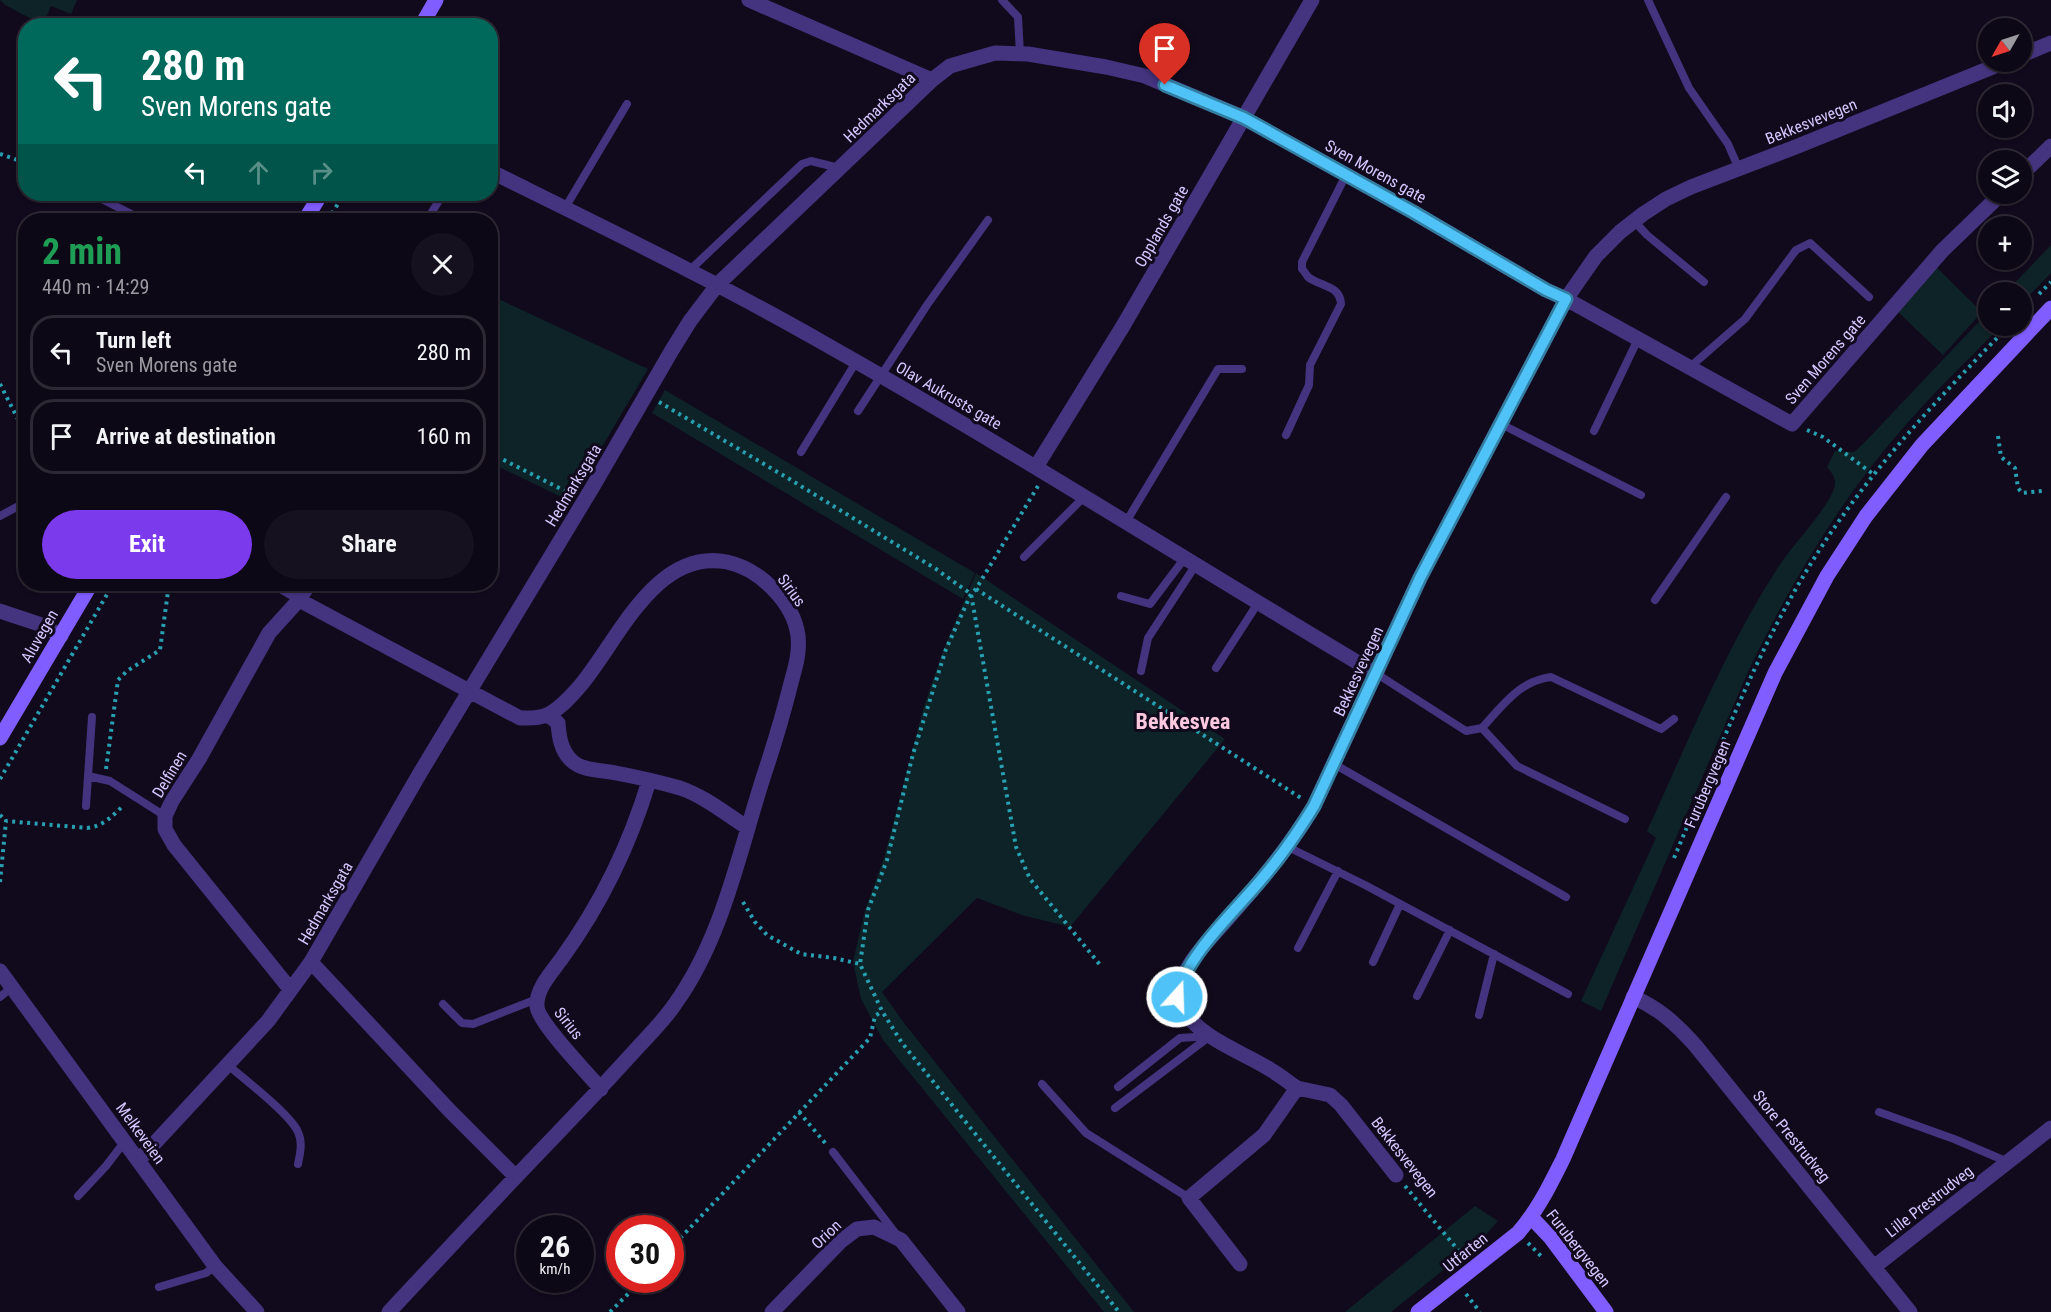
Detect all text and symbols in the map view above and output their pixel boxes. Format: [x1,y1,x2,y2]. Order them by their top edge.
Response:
north arrow [1978,18,2032,72]
map controls [1978,18,2032,336]
pin [1139,23,1190,85]
icon: arrive [1148,32,1181,65]
text: 280 m [141,41,246,90]
icon: left [42,42,120,120]
street label: Hedmarksgata [840,68,919,146]
button: sound [1978,84,2032,138]
text: Sven Morens gate [141,91,331,123]
street label: Bekkesvevegen [1763,95,1860,148]
street label: Sven Morens gate [1322,136,1430,207]
button: layers [1978,150,2032,204]
icon: left [179,156,212,189]
icon: ahead [242,156,275,189]
icon: right [305,156,338,189]
street label: Opplands gate [1130,182,1192,270]
button: + [1978,216,2032,270]
text: 2 min [42,231,122,273]
button: close [411,233,474,296]
text: 440 m · 14:29 [42,275,149,299]
button: − [1978,282,2032,336]
street label: Sven Morens gate [1781,311,1870,408]
text: Turn left [96,328,171,353]
icon: left [45,336,78,369]
text: 280 m [417,340,471,365]
text: Sven Morens gate [96,353,237,377]
street label: Olav Aukrusts gate [893,357,1005,433]
icon: arrive [45,420,78,453]
text: Arrive at destination [96,424,276,449]
text: 160 m [417,424,471,449]
street label: Hedmarksgata [541,441,605,530]
button: Exit [42,510,252,579]
button: Share [264,510,474,579]
street label: Sirius [773,570,810,610]
street label: Aluvegen [17,606,62,666]
street label: Bekkesvevegen [1329,623,1388,719]
district label: Bekkesvea [1136,709,1230,734]
street label: Furubergvegen [1680,738,1734,831]
street label: Delfinen [148,747,191,801]
street label: Hedmarksgata [294,858,357,948]
position arrow [1145,965,1209,1029]
street label: Sirius [550,1003,587,1043]
street label: Store Prestrudveg [1749,1087,1834,1186]
street label: Melkeveien [112,1099,169,1168]
street label: Bekkesvevegen [1367,1113,1442,1201]
street label: Lille Prestrudveg [1882,1161,1977,1241]
street label: Furubergvegen [1542,1206,1615,1291]
speed limit sign: 30 [606,1215,684,1293]
street label: Orion [807,1216,845,1253]
text: 26 [540,1229,570,1264]
street label: Utfarten [1439,1229,1491,1276]
text: km/h [540,1260,570,1278]

